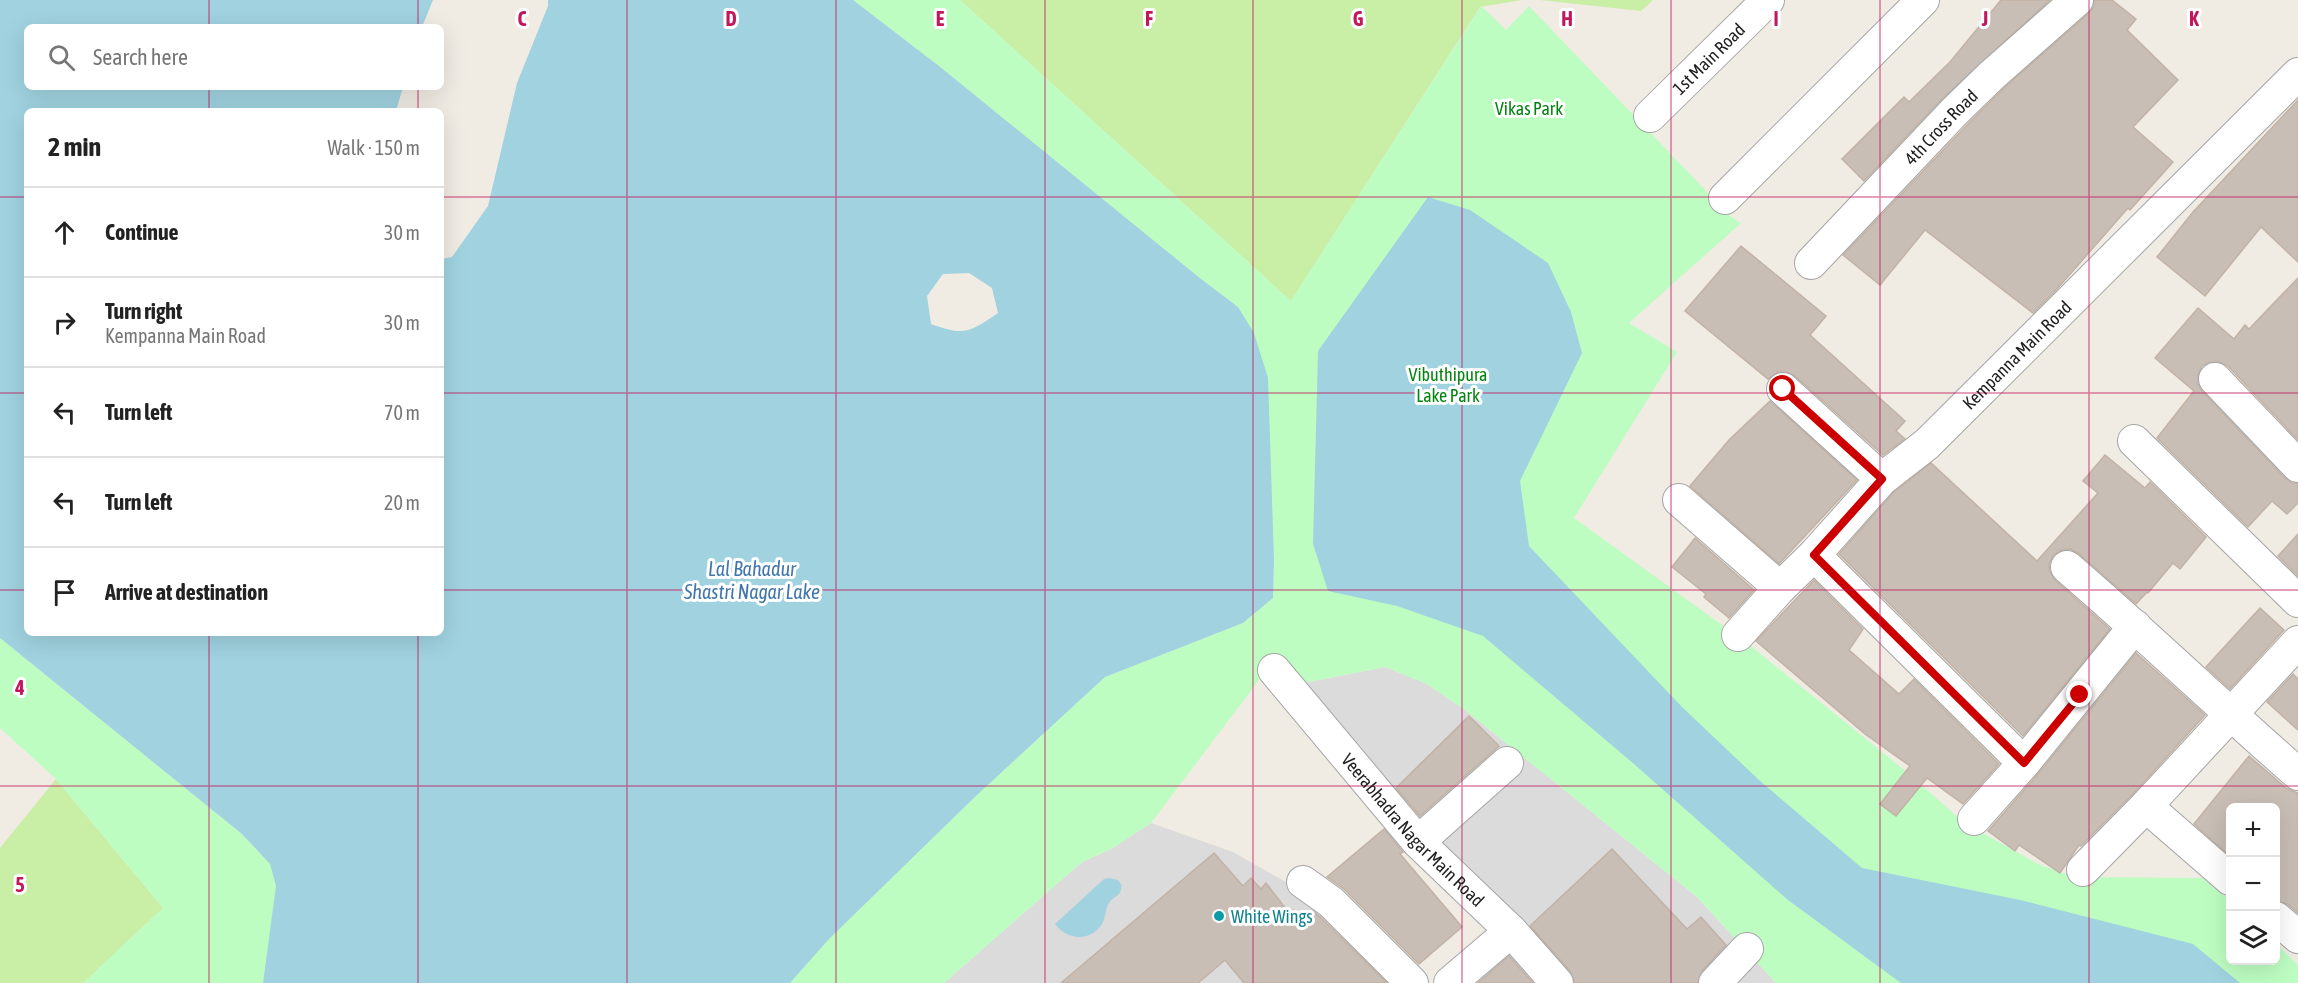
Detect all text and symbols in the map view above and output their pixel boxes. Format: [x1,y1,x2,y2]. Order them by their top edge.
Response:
text: C [518,7,527,30]
text: D [725,7,737,30]
text: E [936,7,945,30]
text: F [1145,7,1153,30]
text: G [1353,7,1364,30]
text: H [1561,7,1573,30]
text: I [1773,7,1779,30]
text: J [1981,7,1988,30]
text: K [2189,7,2199,30]
street label: 1st Main Road [1668,19,1749,98]
search box [24,24,444,90]
icon: search [45,41,78,74]
text: Search here [93,44,188,70]
street label: 4th Cross Road [1900,85,1982,169]
park label: Vikas Park [1495,98,1563,119]
text: 2 min [48,132,101,162]
text: Walk · 150 m [328,136,420,159]
icon: ahead [48,216,81,249]
text: Continue [105,219,179,245]
text: 30 m [384,221,420,244]
street label: Kempanna Main Road [1958,296,2075,413]
text: Turn right [105,298,182,324]
icon: right [48,306,81,339]
text: 30 m [384,311,420,334]
text: Kempanna Main Road [105,324,266,347]
park label: Vibuthipura Lake Park [1409,364,1487,406]
route start [1769,375,1795,401]
icon: left [48,396,81,429]
text: Turn left [105,399,172,425]
text: 70 m [384,401,420,424]
icon: left [48,486,81,519]
text: Turn left [105,489,172,515]
text: 20 m [384,491,420,514]
water label: Lal Bahadur Shastri Nagar Lake [683,557,820,603]
icon: arrive [48,576,81,609]
text: Arrive at destination [105,579,268,605]
text: 4 [14,676,25,699]
route end [2066,681,2092,707]
street label: Veerabhadra Nagar Main Road [1338,749,1489,910]
map controls [2226,803,2280,965]
button: + [2226,803,2280,857]
button: − [2226,857,2280,911]
text: 5 [15,873,25,896]
place label: White Wings [1231,906,1313,927]
marker: White Wings [1212,909,1226,923]
button: layers [2226,911,2280,965]

